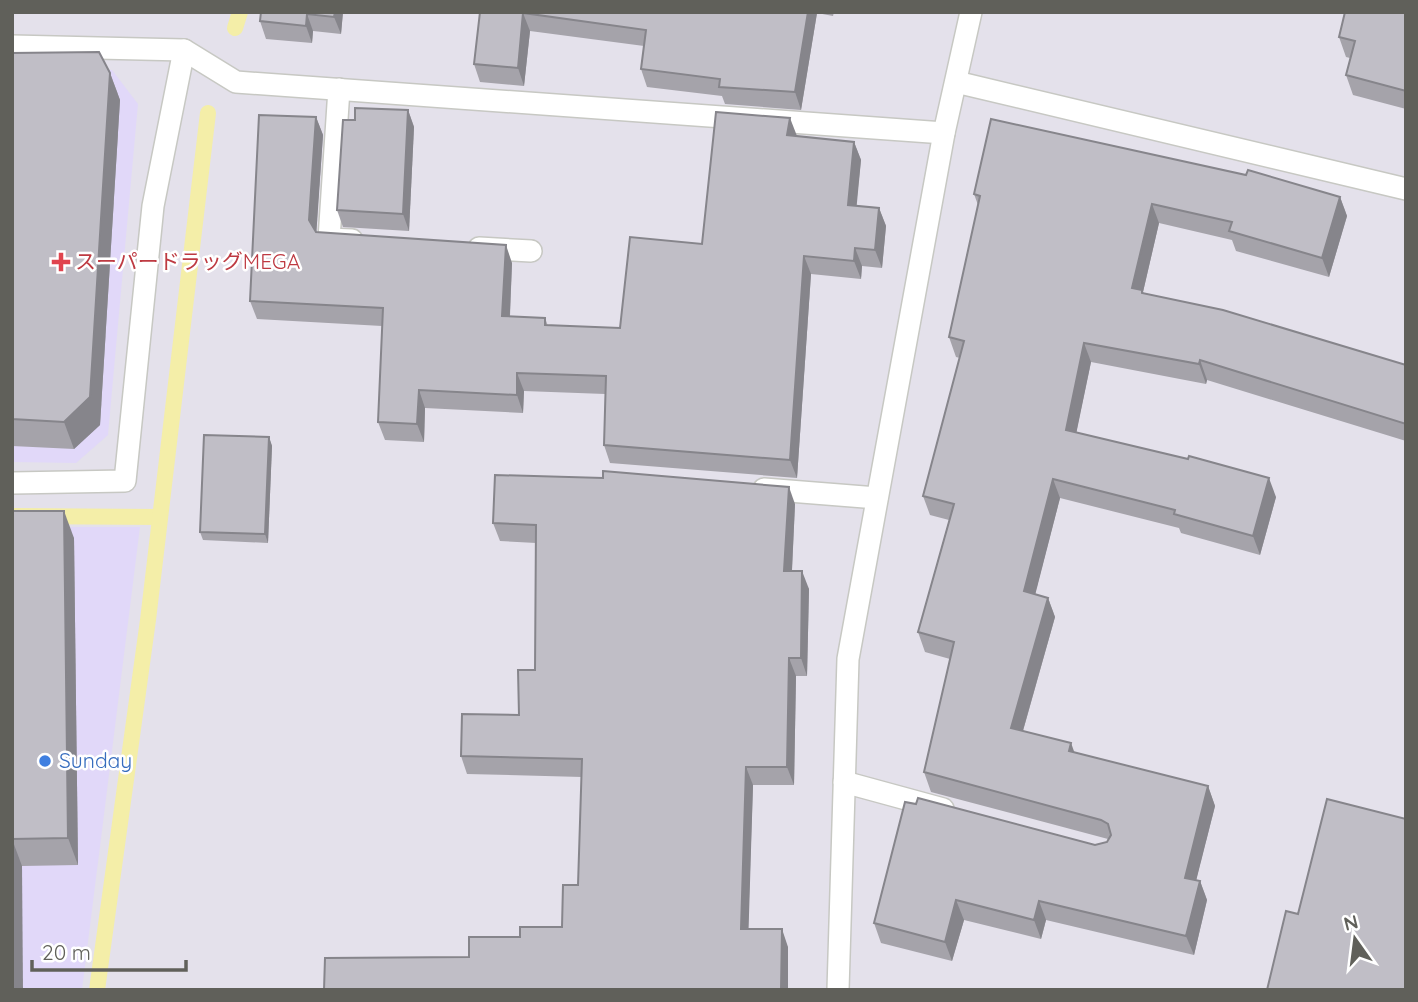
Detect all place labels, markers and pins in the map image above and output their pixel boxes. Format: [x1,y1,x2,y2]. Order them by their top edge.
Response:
place label: スーパードラッグMEGA [75,248,300,274]
marker: スーパードラッグMEGA [53,254,69,270]
place label: Sunday [59,747,132,773]
marker: Sunday [37,753,53,769]

